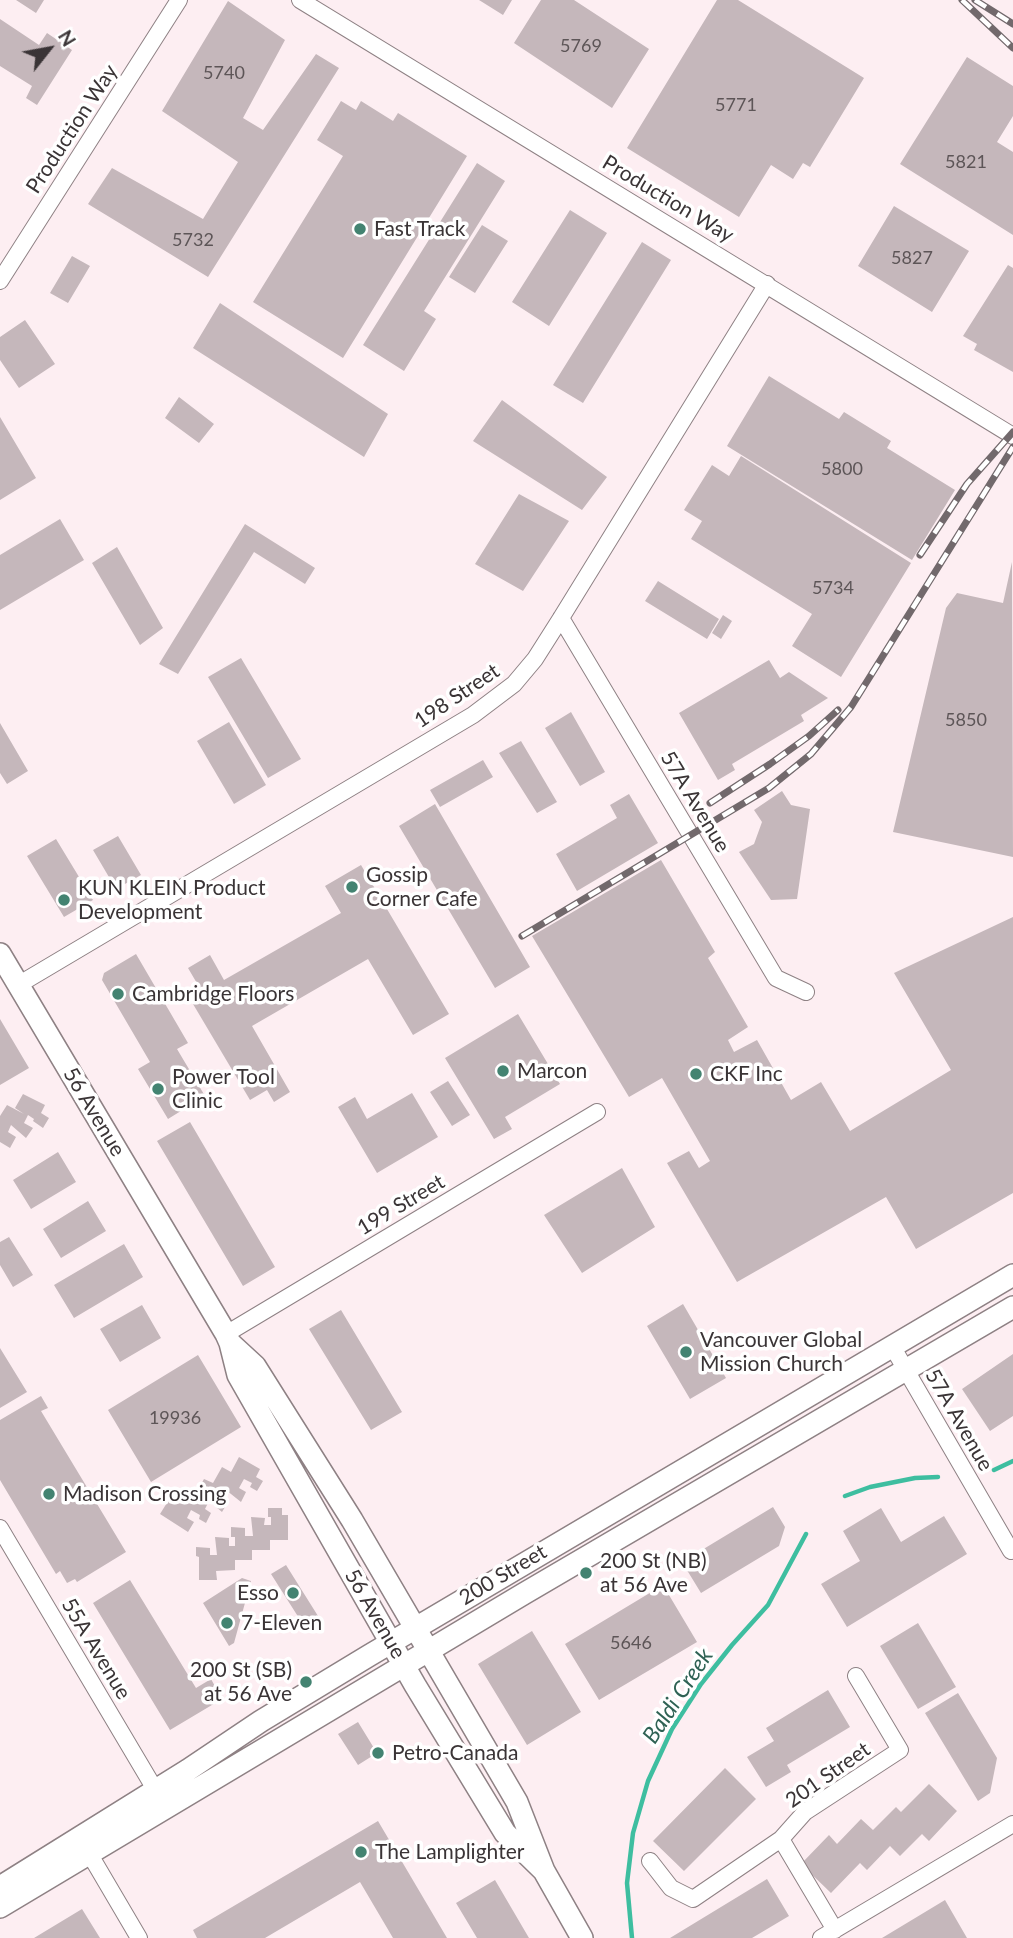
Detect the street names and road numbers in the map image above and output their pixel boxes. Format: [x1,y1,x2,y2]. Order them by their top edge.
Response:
street label: Production Way [21,60,123,198]
street label: Production Way [598,150,738,248]
street label: 198 Street [410,658,504,734]
street label: 57A Avenue [655,747,735,857]
street label: 56 Avenue [58,1063,130,1161]
street label: 199 Street [353,1169,449,1241]
street label: 57A Avenue [920,1365,998,1475]
street label: 200 Street [455,1539,551,1611]
street label: 56 Avenue [339,1565,411,1663]
street label: 55A Avenue [56,1594,136,1704]
street label: 201 Street [781,1737,875,1813]

